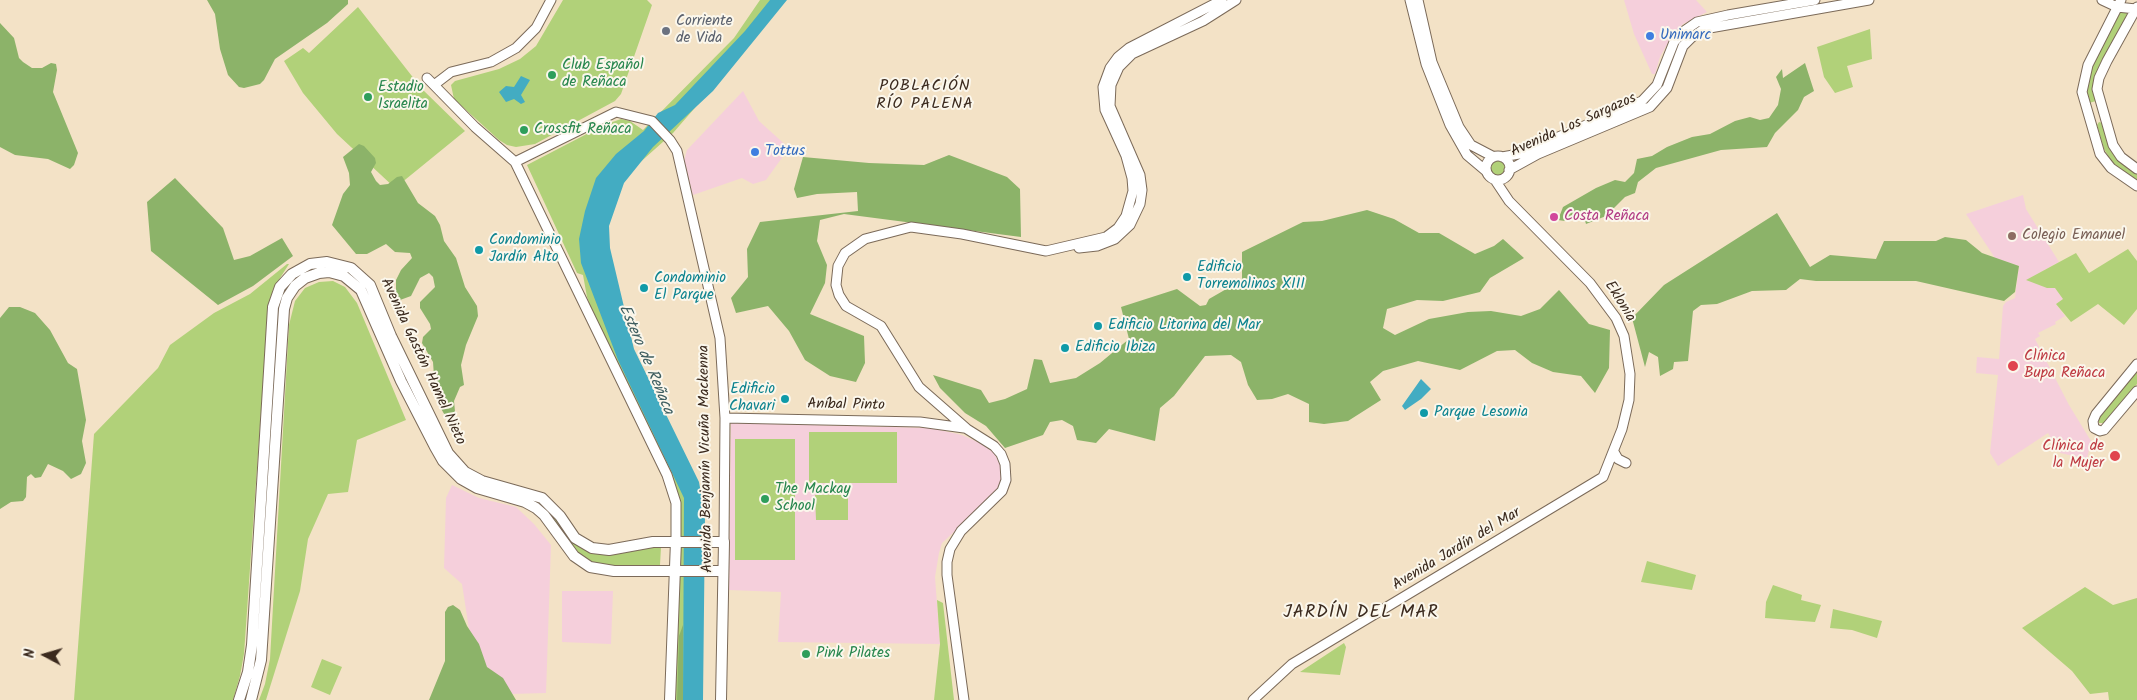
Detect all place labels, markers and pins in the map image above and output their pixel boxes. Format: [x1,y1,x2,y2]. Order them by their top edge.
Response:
place label: Corriente de Vida [676,13,733,48]
marker: Corriente de Vida [660,25,672,37]
place label: Unimarc [1660,27,1711,45]
marker: Unimarc [1644,30,1656,42]
place label: Club Español de Reñaca [562,57,644,92]
marker: Club Español de Reñaca [546,69,558,81]
place label: Estadio Israelita [378,79,428,114]
marker: Estadio Israelita [362,91,374,103]
place label: Crossfit Reñaca [534,121,631,139]
marker: Crossfit Reñaca [518,124,530,136]
place label: Tottus [765,143,805,161]
marker: Tottus [749,146,761,158]
place label: Costa Reñaca [1564,208,1649,226]
marker: Costa Reñaca [1548,211,1560,223]
place label: Colegio Emanuel [2022,227,2125,245]
marker: Colegio Emanuel [2006,230,2018,242]
place label: Condominio Jardín Alto [489,232,561,267]
marker: Condominio Jardín Alto [473,244,485,256]
place label: Edificio Torremolinos XIII [1197,259,1305,294]
place label: Condominio El Parque [654,270,726,305]
marker: Edificio Torremolinos XIII [1181,271,1193,283]
marker: Condominio El Parque [638,282,650,294]
place label: Edificio Litorina del Mar [1108,317,1261,335]
marker: Edificio Litorina del Mar [1092,320,1104,332]
place label: Edificio Ibiza [1075,339,1156,357]
marker: Edificio Ibiza [1059,342,1071,354]
place label: Clínica Bupa Reñaca [2024,348,2105,383]
marker: Clínica Bupa Reñaca [2006,359,2020,373]
place label: Edificio Chavari [729,381,775,416]
marker: Edificio Chavari [779,393,791,405]
place label: Parque Lesonia [1434,404,1528,422]
marker: Parque Lesonia [1418,407,1430,419]
place label: Clínica de la Mujer [2042,438,2104,473]
marker: Clínica de la Mujer [2108,449,2122,463]
place label: The Mackay School [775,481,850,516]
marker: The Mackay School [759,493,771,505]
place label: Pink Pilates [816,645,890,663]
marker: Pink Pilates [800,648,812,660]

